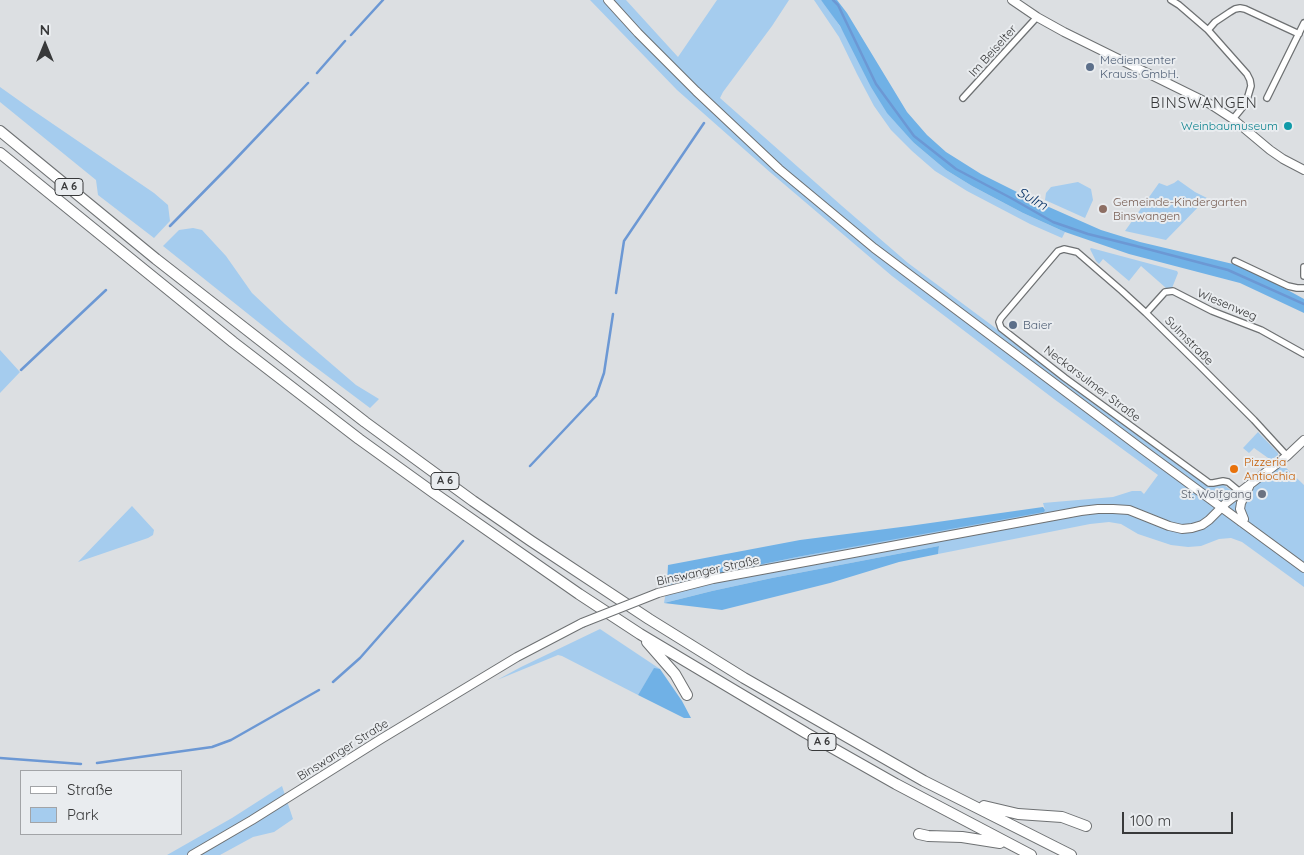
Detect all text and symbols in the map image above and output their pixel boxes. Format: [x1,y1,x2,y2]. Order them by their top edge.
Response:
north arrow [20,20,70,70]
text: N [40,21,50,39]
street label: Im Beiselter [966,22,1020,80]
place label: Mediencenter Krauss GmbH. [1100,53,1178,81]
marker: Mediencenter Krauss GmbH. [1084,61,1096,73]
district label: BINSWANGEN [1149,94,1259,112]
place label: Weinbaumuseum [1181,119,1278,133]
marker: Weinbaumuseum [1282,120,1294,132]
road number: A 6 [55,178,83,196]
water label: Sulm [1014,184,1050,214]
place label: Gemeinde-Kindergarten Binswangen [1113,195,1247,223]
marker: Gemeinde-Kindergarten Binswangen [1097,203,1109,215]
street label: Wiesenweg [1195,286,1259,324]
street label: Sulmstraße [1162,314,1216,368]
place label: Baier [1023,318,1052,332]
marker: Baier [1007,319,1019,331]
street label: Neckarsulmer Straße [1041,343,1143,425]
place label: Pizzeria Antiochia [1244,455,1295,483]
marker: Pizzeria Antiochia [1228,463,1240,475]
road number: A 6 [431,472,459,490]
place label: St. Wolfgang [1181,487,1252,501]
marker: St. Wolfgang [1256,488,1268,500]
street label: Binswanger Straße [655,553,761,589]
street label: Binswanger Straße [295,716,391,784]
road number: A 6 [808,734,836,750]
legend [20,770,182,835]
text: Straße [67,780,113,799]
scale bar [1124,802,1235,834]
text: Park [67,805,99,824]
text: 100 m [1130,811,1171,830]

